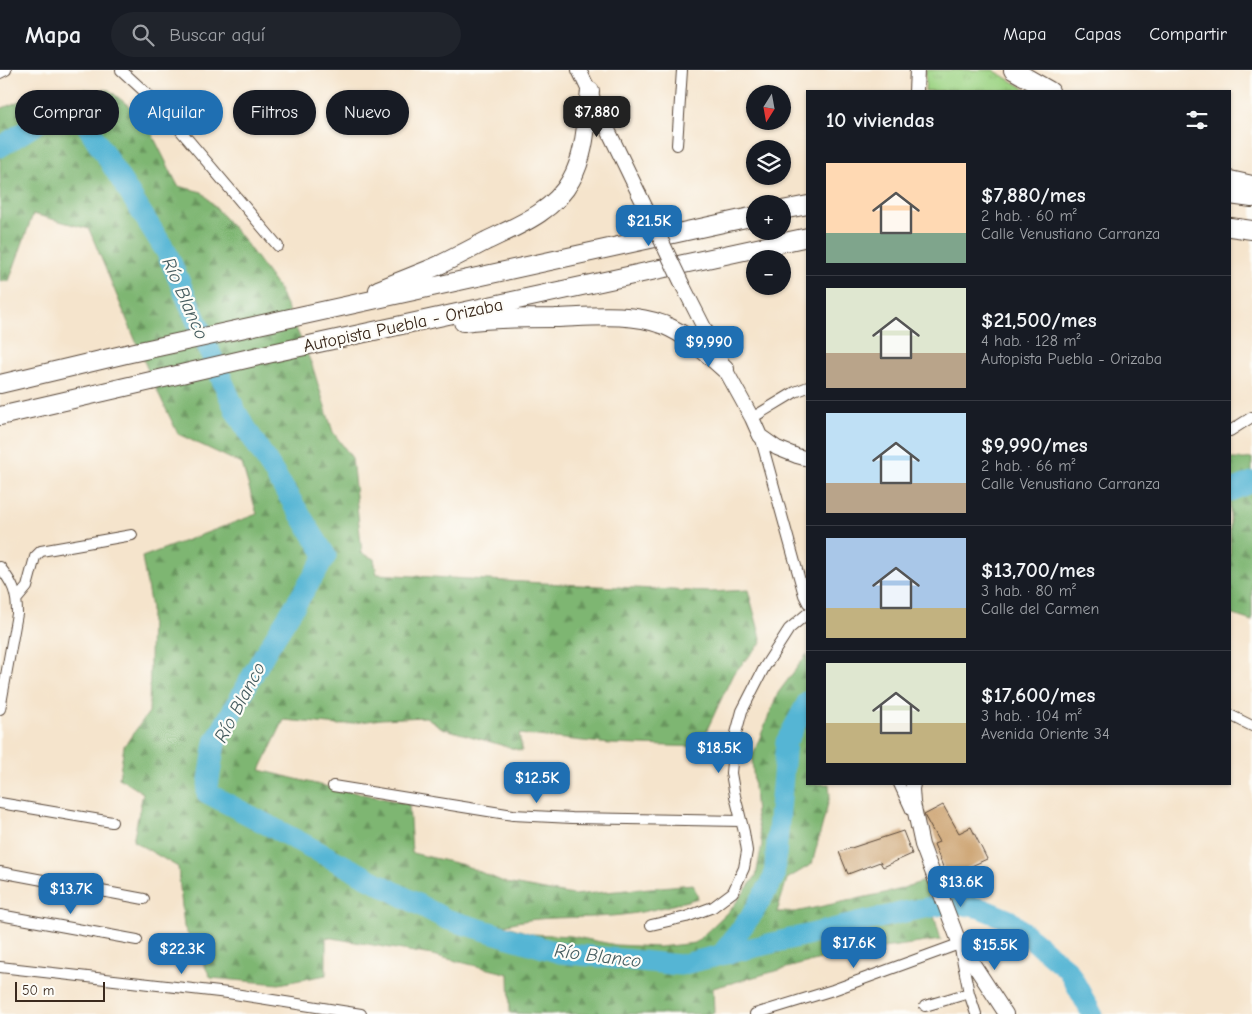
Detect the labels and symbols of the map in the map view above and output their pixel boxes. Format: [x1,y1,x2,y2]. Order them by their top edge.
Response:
north arrow [746,85,791,130]
pin: $7,880 [556,96,638,138]
pin: $21.5K [608,204,690,247]
water label: Río Blanco [157,254,213,343]
street label: Autopista Puebla - Orizaba [301,294,505,357]
pin: $9,990 [668,326,750,368]
water label: Río Blanco [210,659,270,746]
pin: $18.5K [678,732,760,774]
pin: $12.5K [496,762,578,804]
pin: $13.6K [920,866,1002,908]
pin: $13.7K [30,872,112,915]
pin: $17.6K [813,926,895,969]
pin: $15.5K [954,928,1036,971]
pin: $22.3K [141,932,223,975]
water label: Río Blanco [553,940,643,972]
scale bar [15,979,105,1002]

